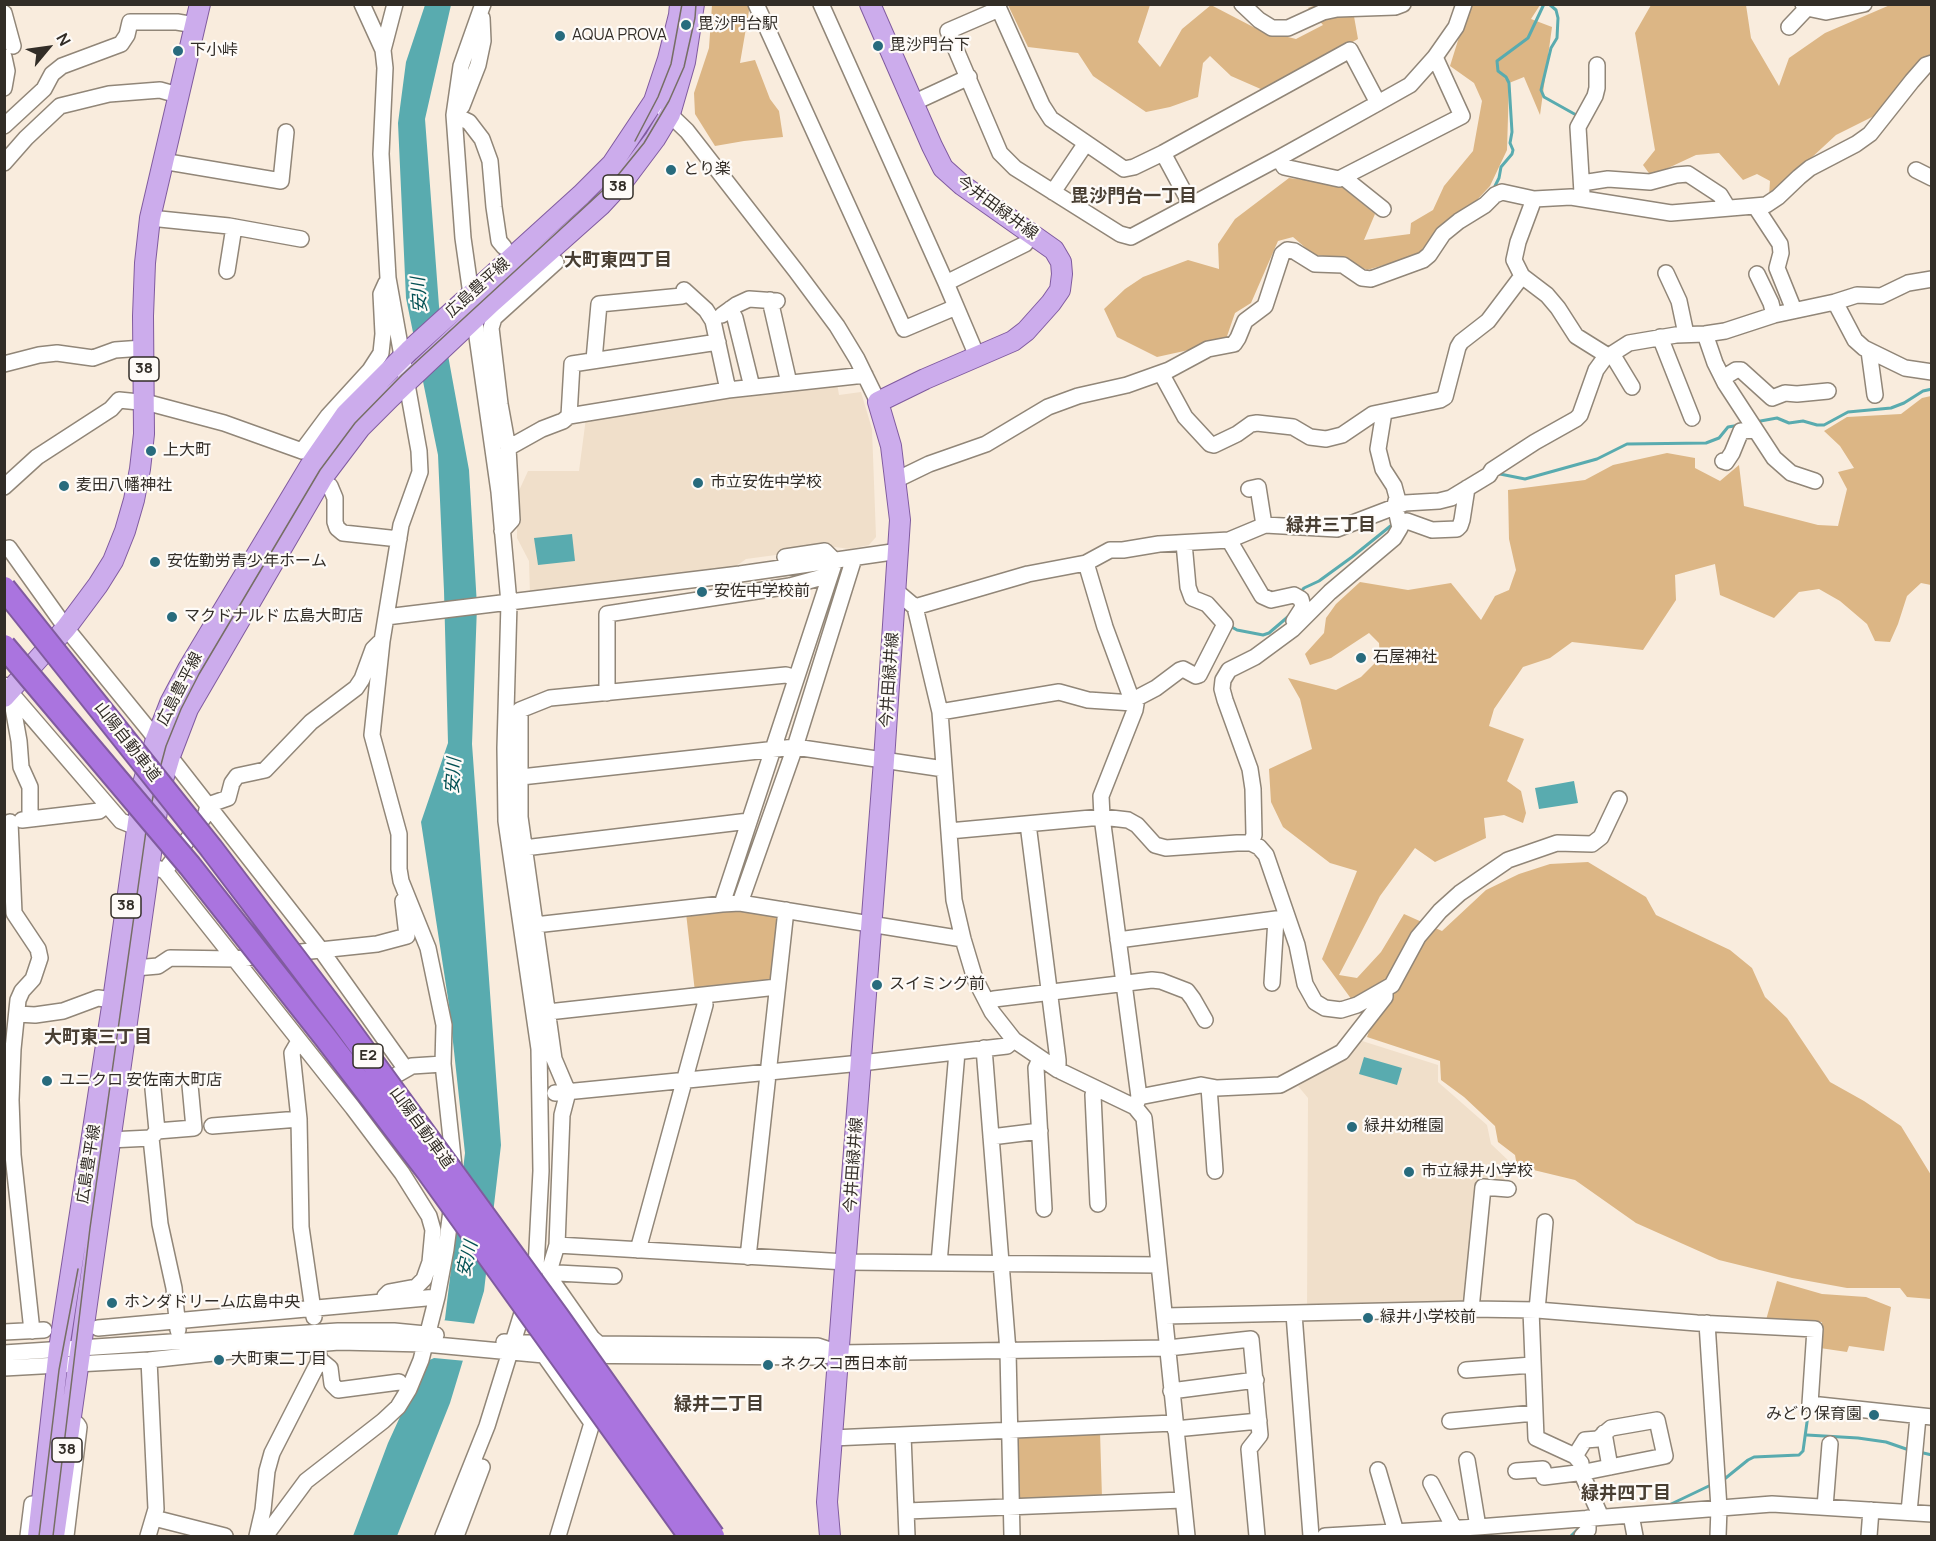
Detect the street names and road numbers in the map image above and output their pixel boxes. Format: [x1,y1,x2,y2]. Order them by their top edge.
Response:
street label: 今井田緑井線 [953,172,1041,244]
road number: 38 [603,175,633,199]
street label: 広島豊平線 [442,254,514,322]
road number: 38 [129,357,159,381]
street label: 今井田緑井線 [877,631,903,729]
street label: 広島豊平線 [153,649,207,729]
street label: 山陽自動車道 [90,698,164,786]
road number: 38 [111,894,141,918]
road number: E2 [353,1044,383,1068]
street label: 山陽自動車道 [385,1084,457,1172]
street label: 今井田緑井線 [841,1116,867,1214]
street label: 広島豊平線 [73,1123,105,1205]
road number: 38 [52,1438,82,1462]

